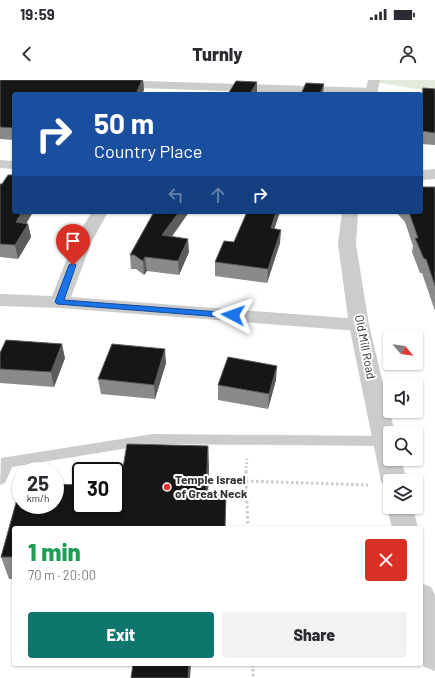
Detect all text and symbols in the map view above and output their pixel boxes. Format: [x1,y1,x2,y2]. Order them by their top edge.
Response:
text: 19:59 [20,5,55,23]
icon: back [16,43,38,65]
text: Turnly [192,43,243,65]
icon: person [397,43,419,65]
text: 50 m [94,106,154,140]
icon: right [28,108,80,160]
text: Country Place [94,140,202,162]
icon: left [165,184,187,206]
icon: ahead [207,184,229,206]
icon: right [249,184,271,206]
pin [56,224,90,265]
icon: arrive [62,230,84,252]
position arrow [212,294,254,336]
street label: Old Mill Road [353,313,379,380]
north arrow [383,330,423,370]
map controls [383,330,423,514]
button: sound [383,378,423,418]
button: search [383,426,423,466]
speed limit sign: 30 [72,462,124,514]
text: 25 [27,471,49,495]
place label: Temple Israel of Great Neck [175,472,248,500]
button: layers [383,474,423,514]
marker: Temple Israel of Great Neck [162,482,172,492]
text: km/h [27,492,49,504]
text: 1 min [28,537,81,566]
button: close [365,539,407,581]
text: 70 m · 20:00 [28,567,96,583]
button: Exit [28,612,214,658]
button: Share [222,612,407,658]

